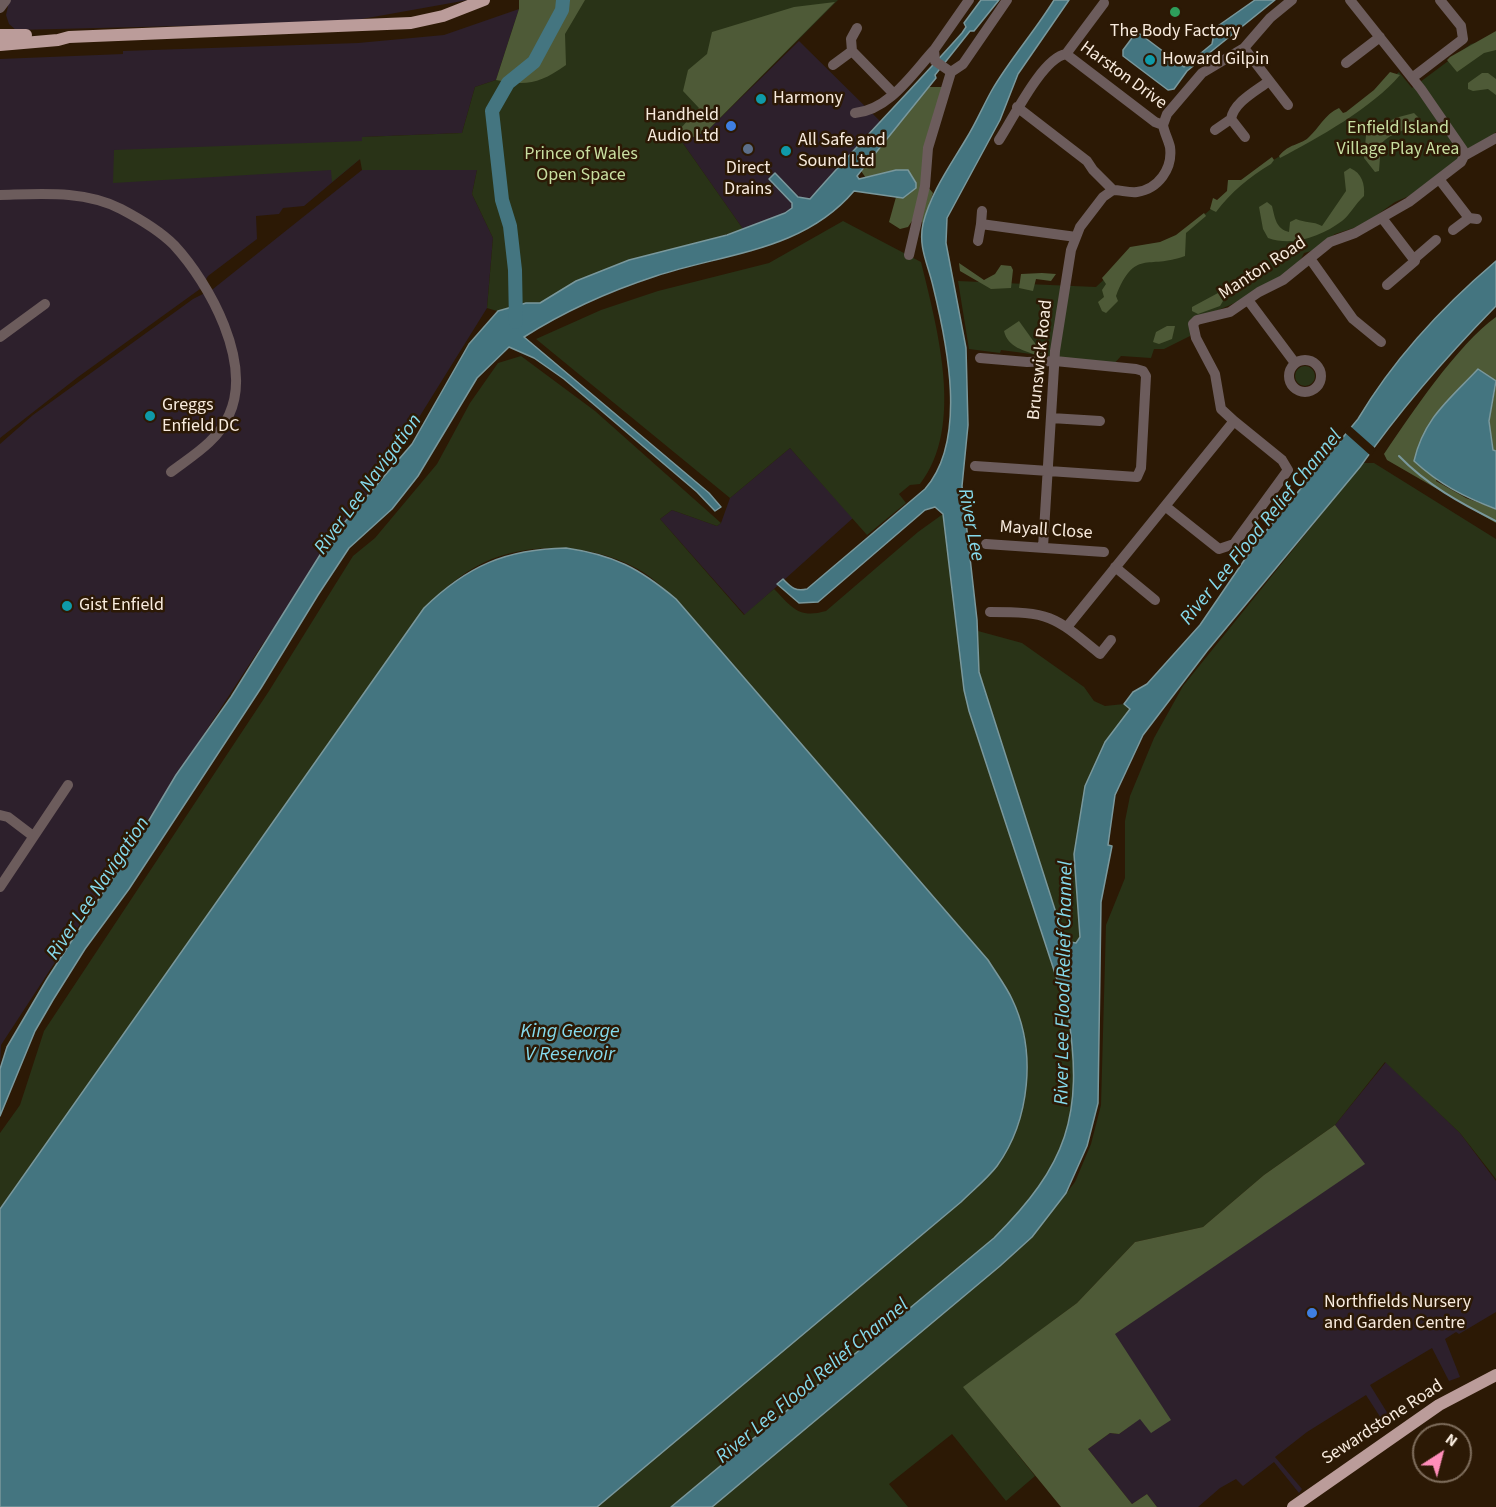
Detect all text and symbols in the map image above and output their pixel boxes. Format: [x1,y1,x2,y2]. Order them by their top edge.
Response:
marker: The Body Factory [1168,5,1182,19]
place label: The Body Factory [1110,21,1240,43]
street label: Harston Drive [1075,37,1171,115]
place label: Howard Gilpin [1162,49,1269,71]
marker: Howard Gilpin [1143,53,1157,67]
place label: Harmony [773,88,843,110]
marker: Harmony [754,92,768,106]
place label: Handheld Audio Ltd [645,105,719,148]
park label: Enfield Island Village Play Area [1337,118,1459,160]
marker: Handheld Audio Ltd [724,119,738,133]
place label: All Safe and Sound Ltd [798,130,886,172]
marker: Direct Drains [741,142,755,156]
park label: Prince of Wales Open Space [524,144,638,186]
marker: All Safe and Sound Ltd [779,144,793,158]
place label: Direct Drains [724,158,772,201]
street label: Manton Road [1215,233,1311,305]
street label: Brunswick Road [1024,299,1058,421]
place label: Greggs Enfield DC [162,395,239,438]
marker: Greggs Enfield DC [143,409,157,423]
water label: River Lee Navigation [310,410,428,560]
water label: River Lee Flood Relief Channel [1176,426,1348,630]
water label: River Lee [951,487,989,563]
street label: Mayall Close [999,517,1093,545]
place label: Gist Enfield [79,595,164,617]
marker: Gist Enfield [60,599,74,613]
water label: River Lee Navigation [42,813,156,965]
water label: River Lee Flood Relief Channel [1051,861,1079,1105]
water label: King George V Reservoir [520,1021,620,1068]
place label: Northfields Nursery and Garden Centre [1324,1292,1471,1334]
water label: River Lee Flood Relief Channel [712,1294,914,1470]
marker: Northfields Nursery and Garden Centre [1305,1306,1319,1320]
street label: Sewardstone Road [1318,1376,1448,1470]
north arrow [1412,1423,1472,1483]
text: N [1441,1428,1462,1452]

